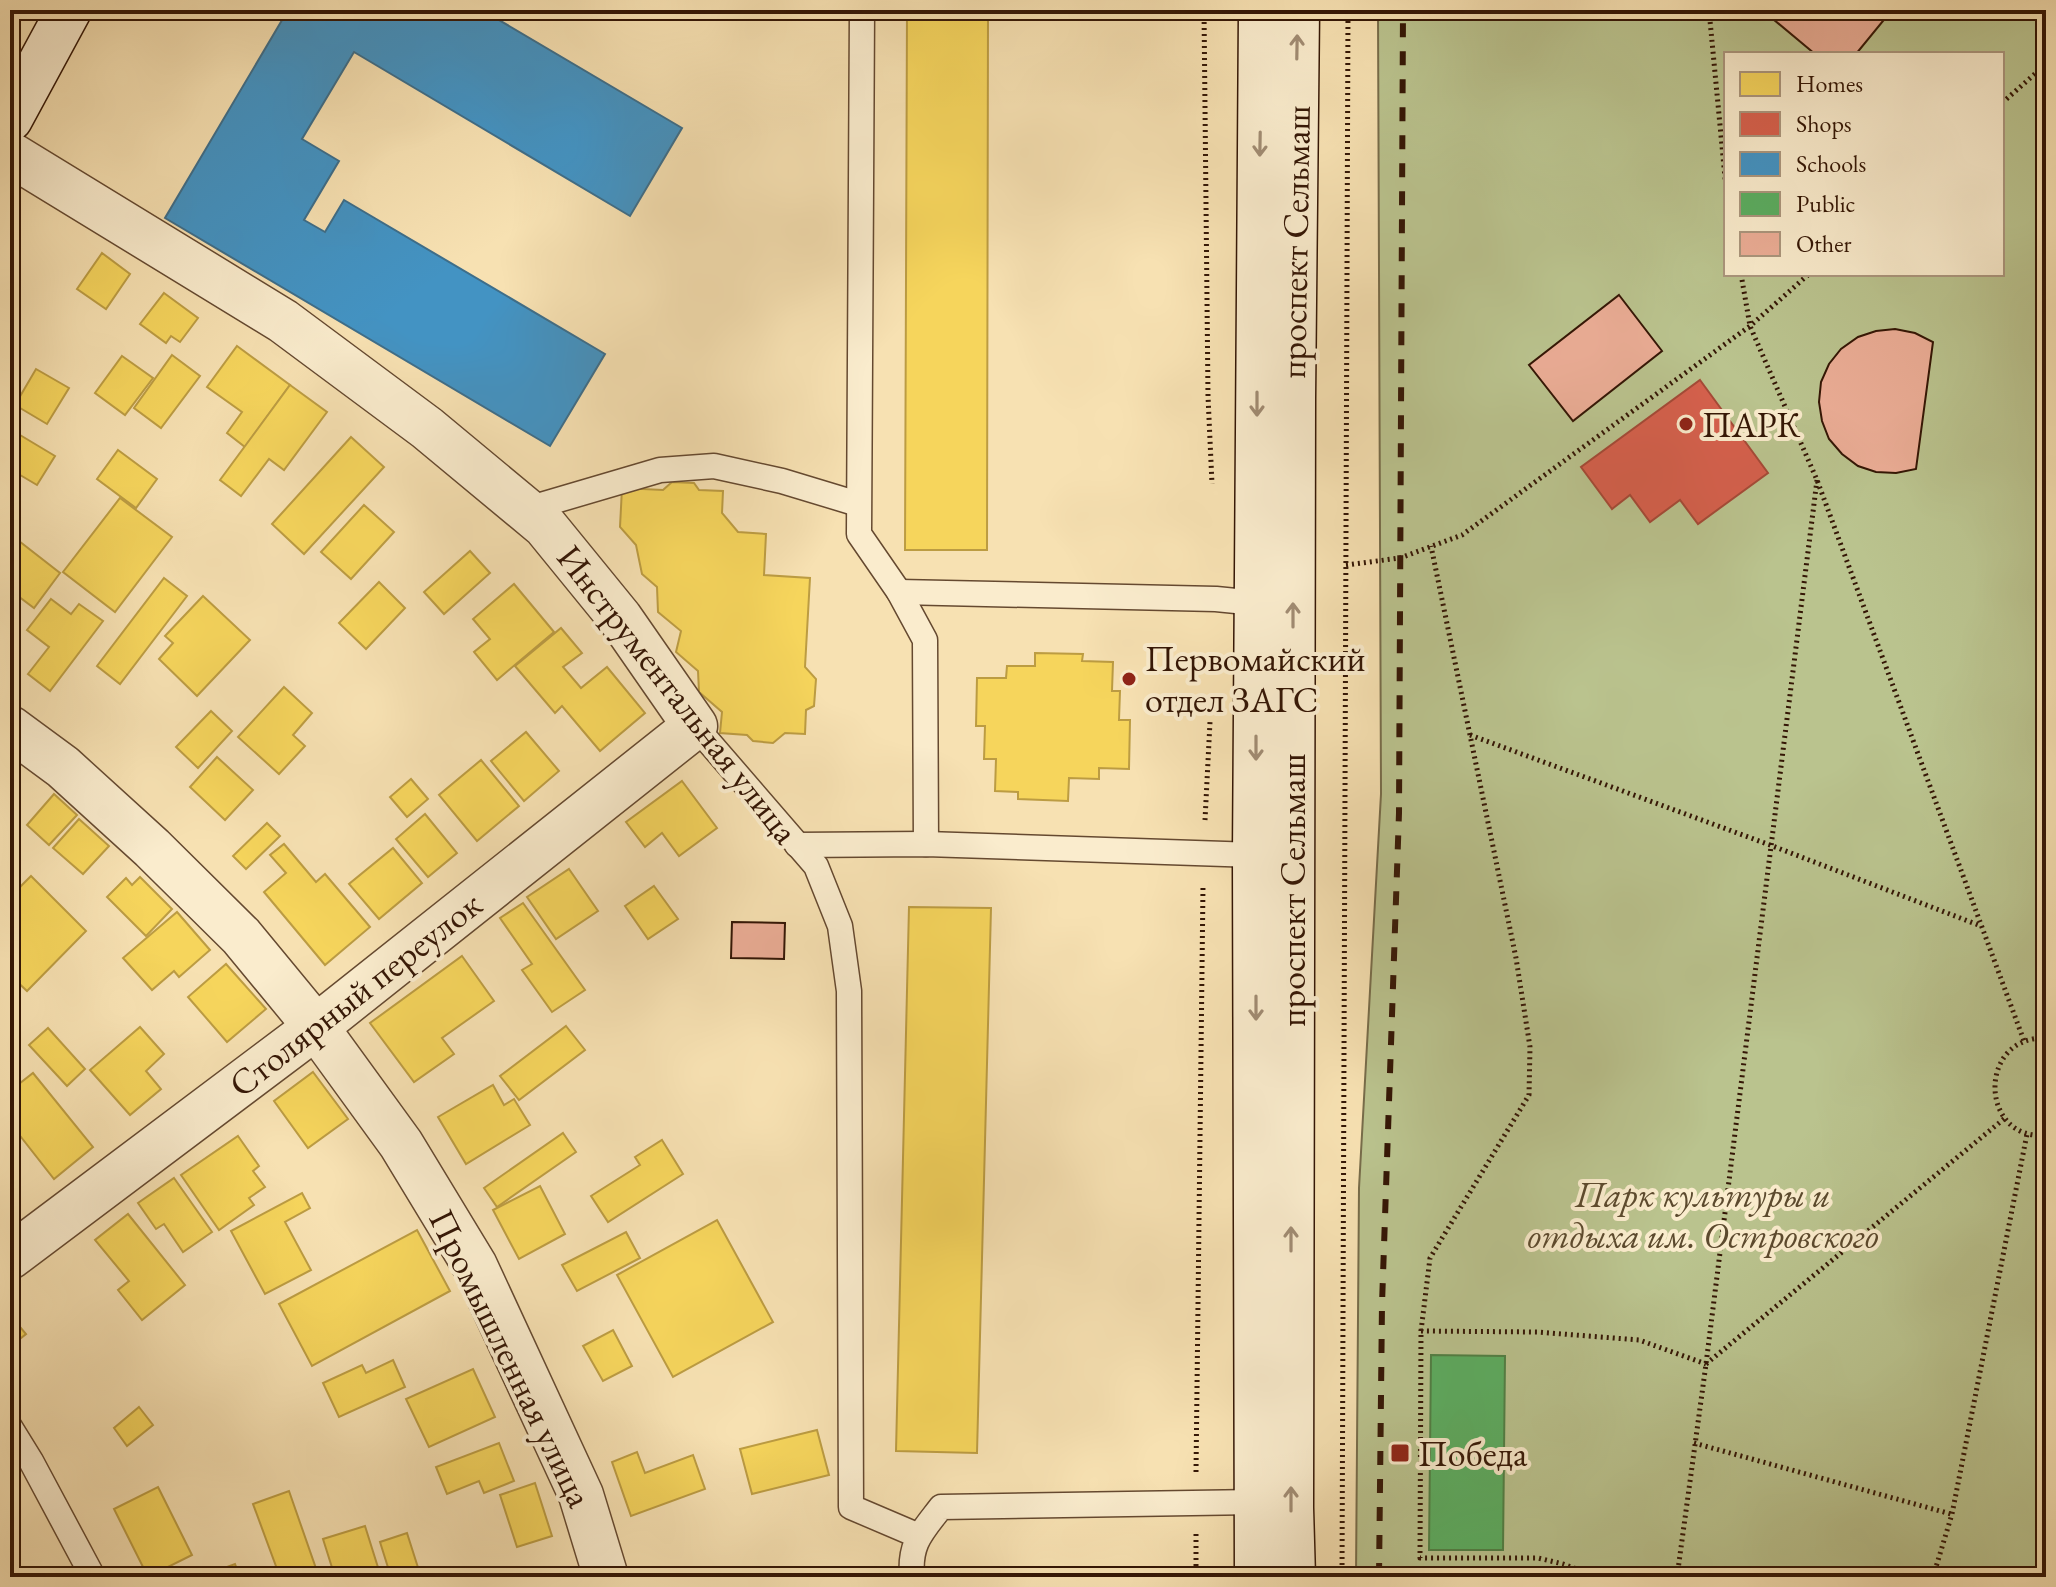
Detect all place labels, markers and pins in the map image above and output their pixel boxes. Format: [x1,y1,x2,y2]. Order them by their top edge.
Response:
place label: ПАРК [1702,401,1801,448]
marker: ПАРК [1677,415,1695,433]
place label: Первомайский отдел ЗАГС [1145,635,1365,723]
marker: Первомайский отдел ЗАГС [1120,670,1138,688]
place label: Победа [1418,1430,1528,1477]
marker: Победа [1389,1442,1411,1464]

